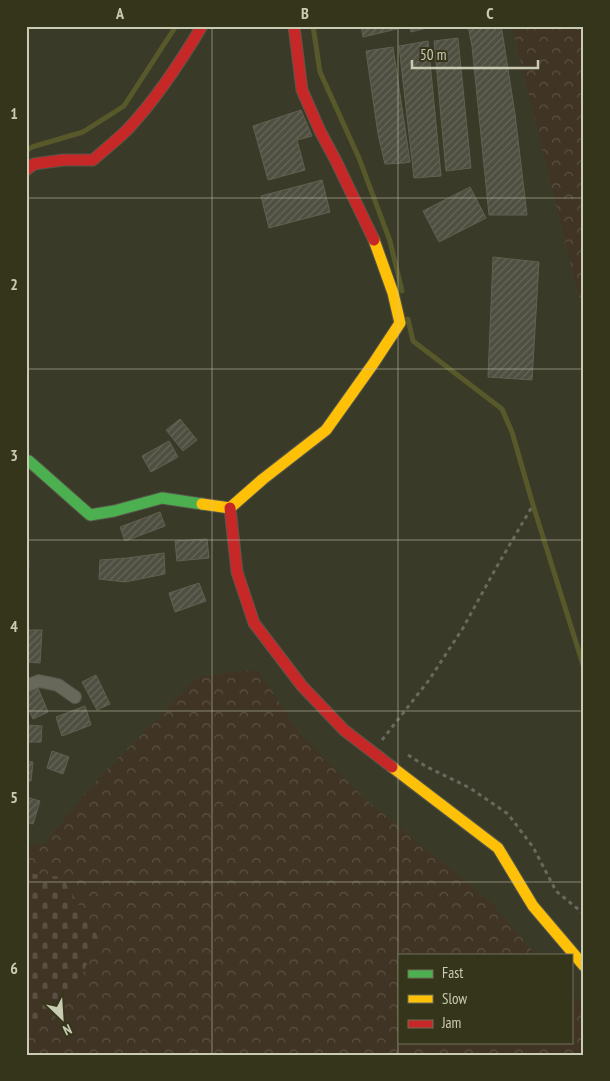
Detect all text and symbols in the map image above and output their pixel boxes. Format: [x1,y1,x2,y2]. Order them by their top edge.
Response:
text: A [115,3,125,23]
text: B [301,3,309,23]
text: C [486,3,494,23]
scale bar [412,38,539,70]
text: 50 m [420,45,446,64]
text: 1 [10,103,18,123]
text: 2 [10,274,18,294]
text: 3 [10,445,18,465]
text: 4 [10,616,18,636]
text: 5 [10,787,18,807]
legend [398,954,572,1044]
text: 6 [10,958,18,978]
text: Fast [442,963,463,982]
text: Slow [442,989,467,1008]
north arrow [38,994,88,1044]
text: Jam [441,1013,461,1032]
text: N [60,1020,75,1040]

